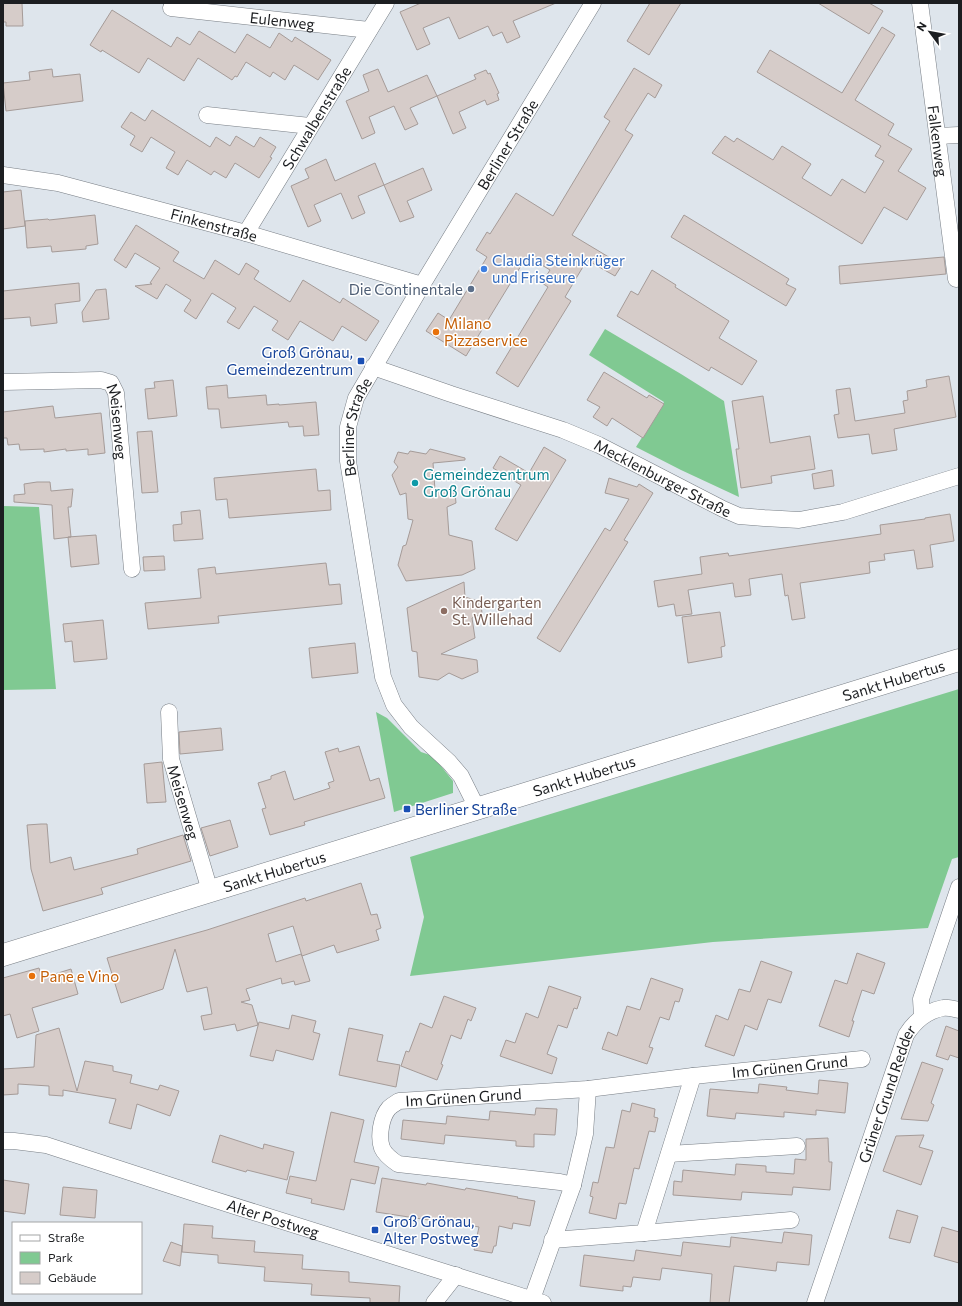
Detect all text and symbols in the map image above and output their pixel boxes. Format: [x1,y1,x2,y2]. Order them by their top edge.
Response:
street label: Eulenweg [249,8,316,33]
north arrow [910,12,950,52]
text: N [913,19,929,33]
street label: Schwalbenstraße [278,63,354,172]
street label: Berliner Straße [473,96,542,193]
street label: Falkenweg [924,104,952,178]
street label: Finkenstraße [169,204,260,245]
place label: Claudia Steinkrüger und Friseure [492,251,625,286]
marker: Claudia Steinkrüger und Friseure [479,264,489,274]
place label: Die Continentale [349,280,463,298]
marker: Die Continentale [466,284,476,294]
place label: Milano Pizzaservice [444,314,528,349]
marker: Milano Pizzaservice [431,327,441,337]
place label: Groß Grönau, Gemeindezentrum [227,343,353,378]
marker: Groß Grönau, Gemeindezentrum [356,356,366,366]
street label: Berliner Straße [339,374,375,478]
street label: Meisenweg [103,380,131,460]
street label: Mecklenburger Straße [591,435,734,521]
place label: Gemeindezentrum Groß Grönau [423,465,549,500]
marker: Gemeindezentrum Groß Grönau [410,478,420,488]
place label: Kindergarten St. Willehad [452,593,542,628]
marker: Kindergarten St. Willehad [439,606,449,616]
street label: Sankt Hubertus [840,656,947,704]
street label: Sankt Hubertus [531,751,638,800]
street label: Meisenweg [164,763,203,842]
place label: Berliner Straße [415,800,517,818]
marker: Berliner Straße [402,804,412,814]
street label: Sankt Hubertus [221,847,328,896]
place label: Pane e Vino [40,967,119,985]
marker: Pane e Vino [27,971,37,981]
street label: Grüner Grund Redder [854,1021,919,1165]
street label: Im Grünen Grund [731,1051,849,1081]
street label: Im Grünen Grund [405,1084,522,1110]
street label: Alter Postweg [225,1195,322,1241]
place label: Groß Grönau, Alter Postweg [383,1212,479,1247]
legend [12,1222,142,1294]
marker: Groß Grönau, Alter Postweg [370,1225,380,1235]
text: Straße [48,1230,84,1244]
text: Park [48,1250,74,1264]
text: Gebäude [48,1270,96,1284]

